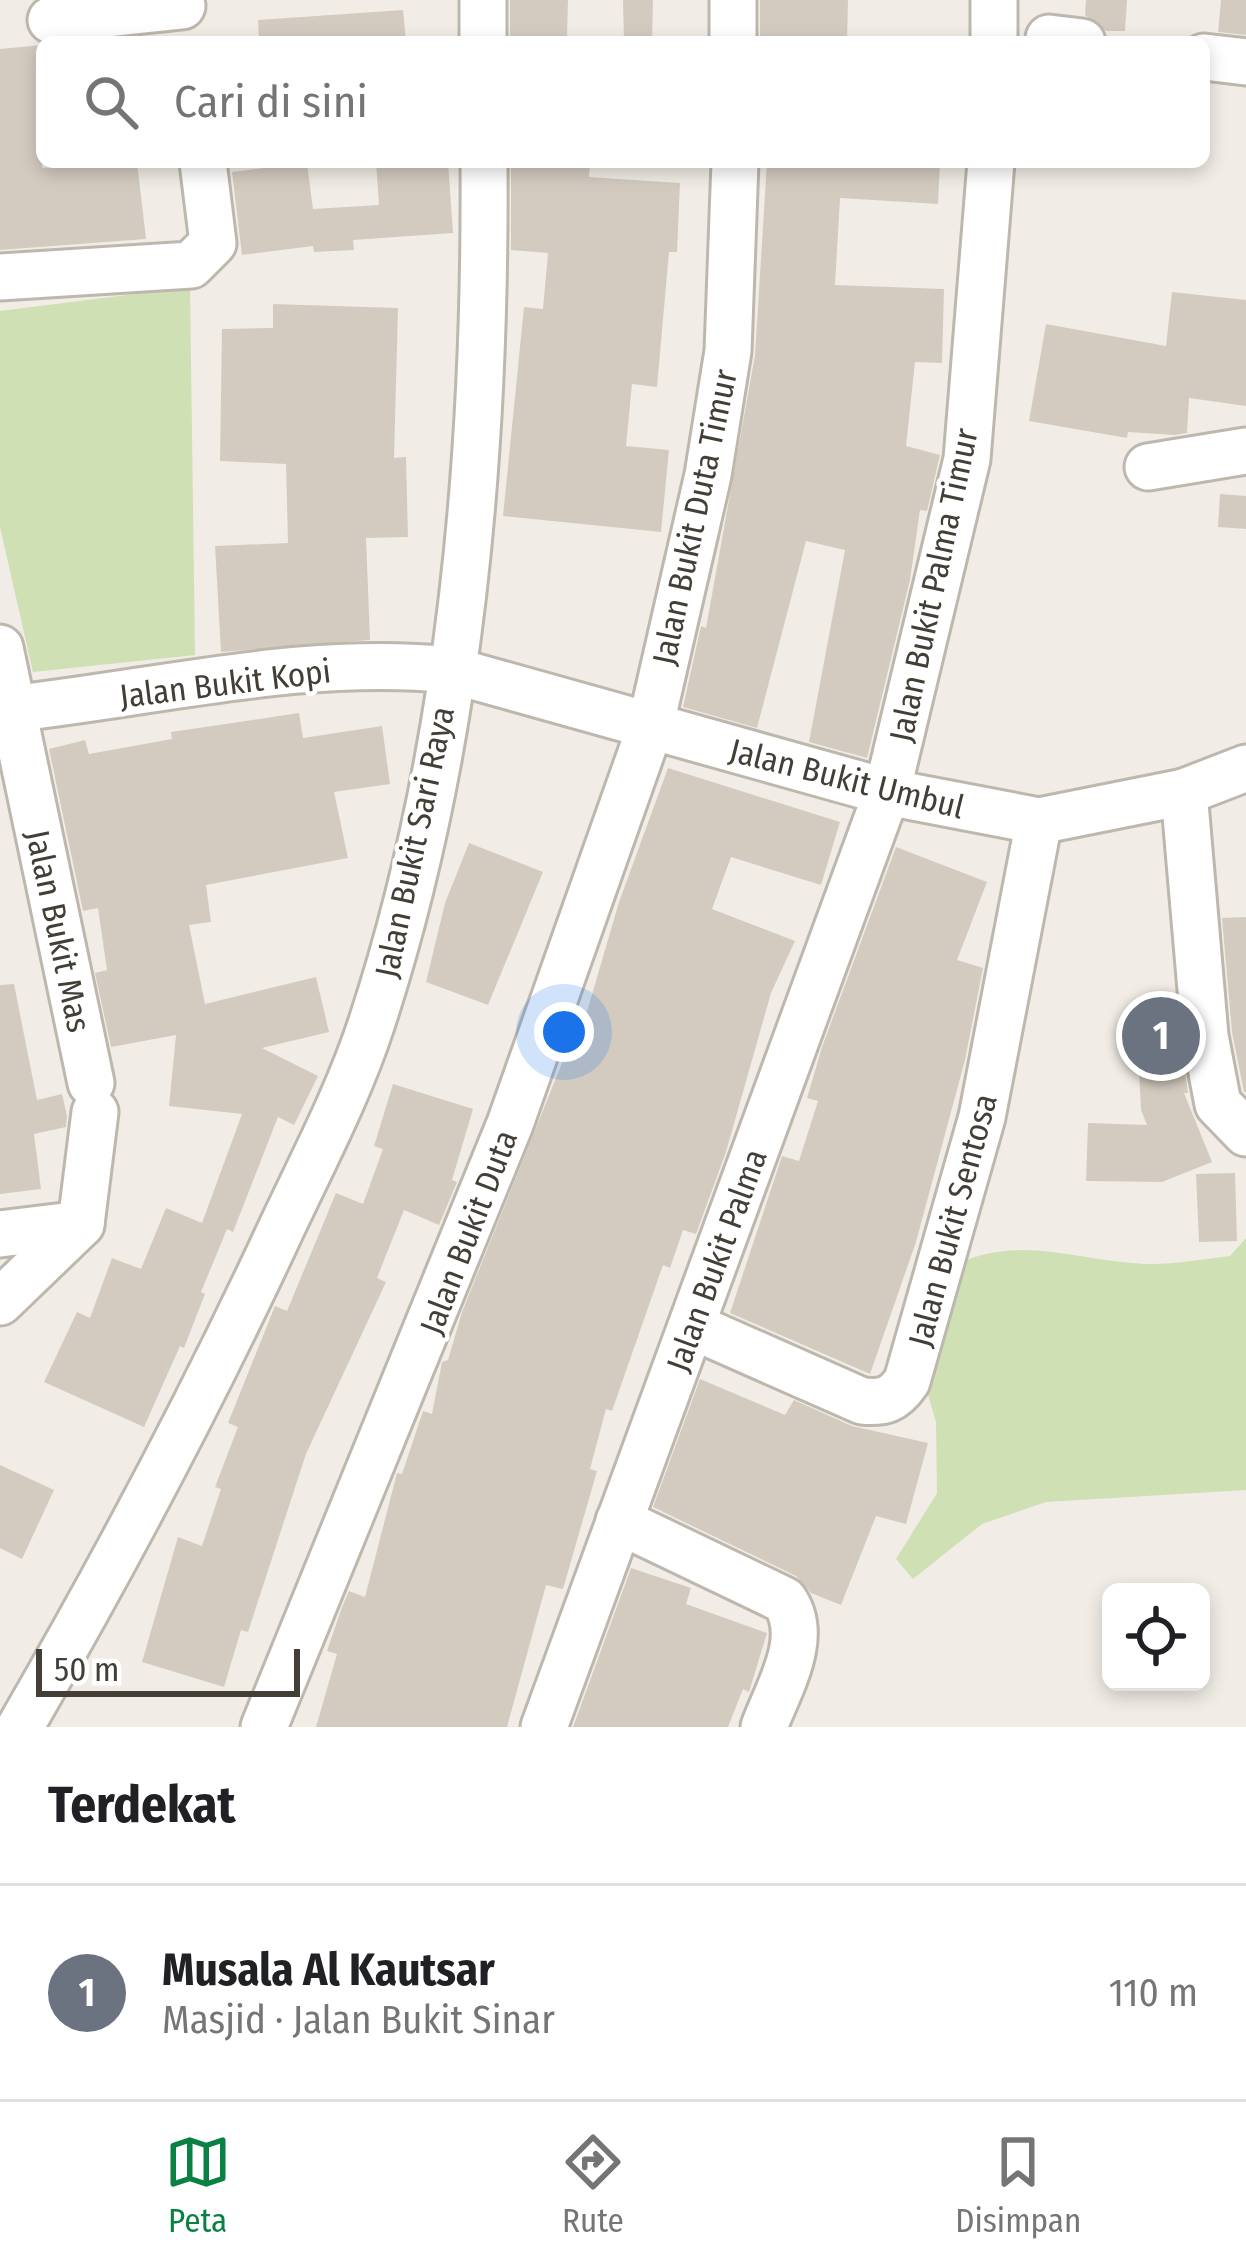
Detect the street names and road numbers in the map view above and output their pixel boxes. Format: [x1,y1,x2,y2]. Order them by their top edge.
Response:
street label: Jalan Bukit Duta Timur [644,365,746,669]
street label: Jalan Bukit Palma Timur [881,424,987,746]
street label: Jalan Bukit Kopi [117,651,333,717]
street label: Jalan Bukit Sari Raya [367,703,463,981]
street label: Jalan Bukit Umbul [725,730,969,828]
street label: Jalan Bukit Mas [17,826,99,1036]
street label: Jalan Bukit Sentosa [900,1090,1006,1351]
street label: Jalan Bukit Duta [412,1125,526,1340]
street label: Jalan Bukit Palma [658,1144,776,1377]

